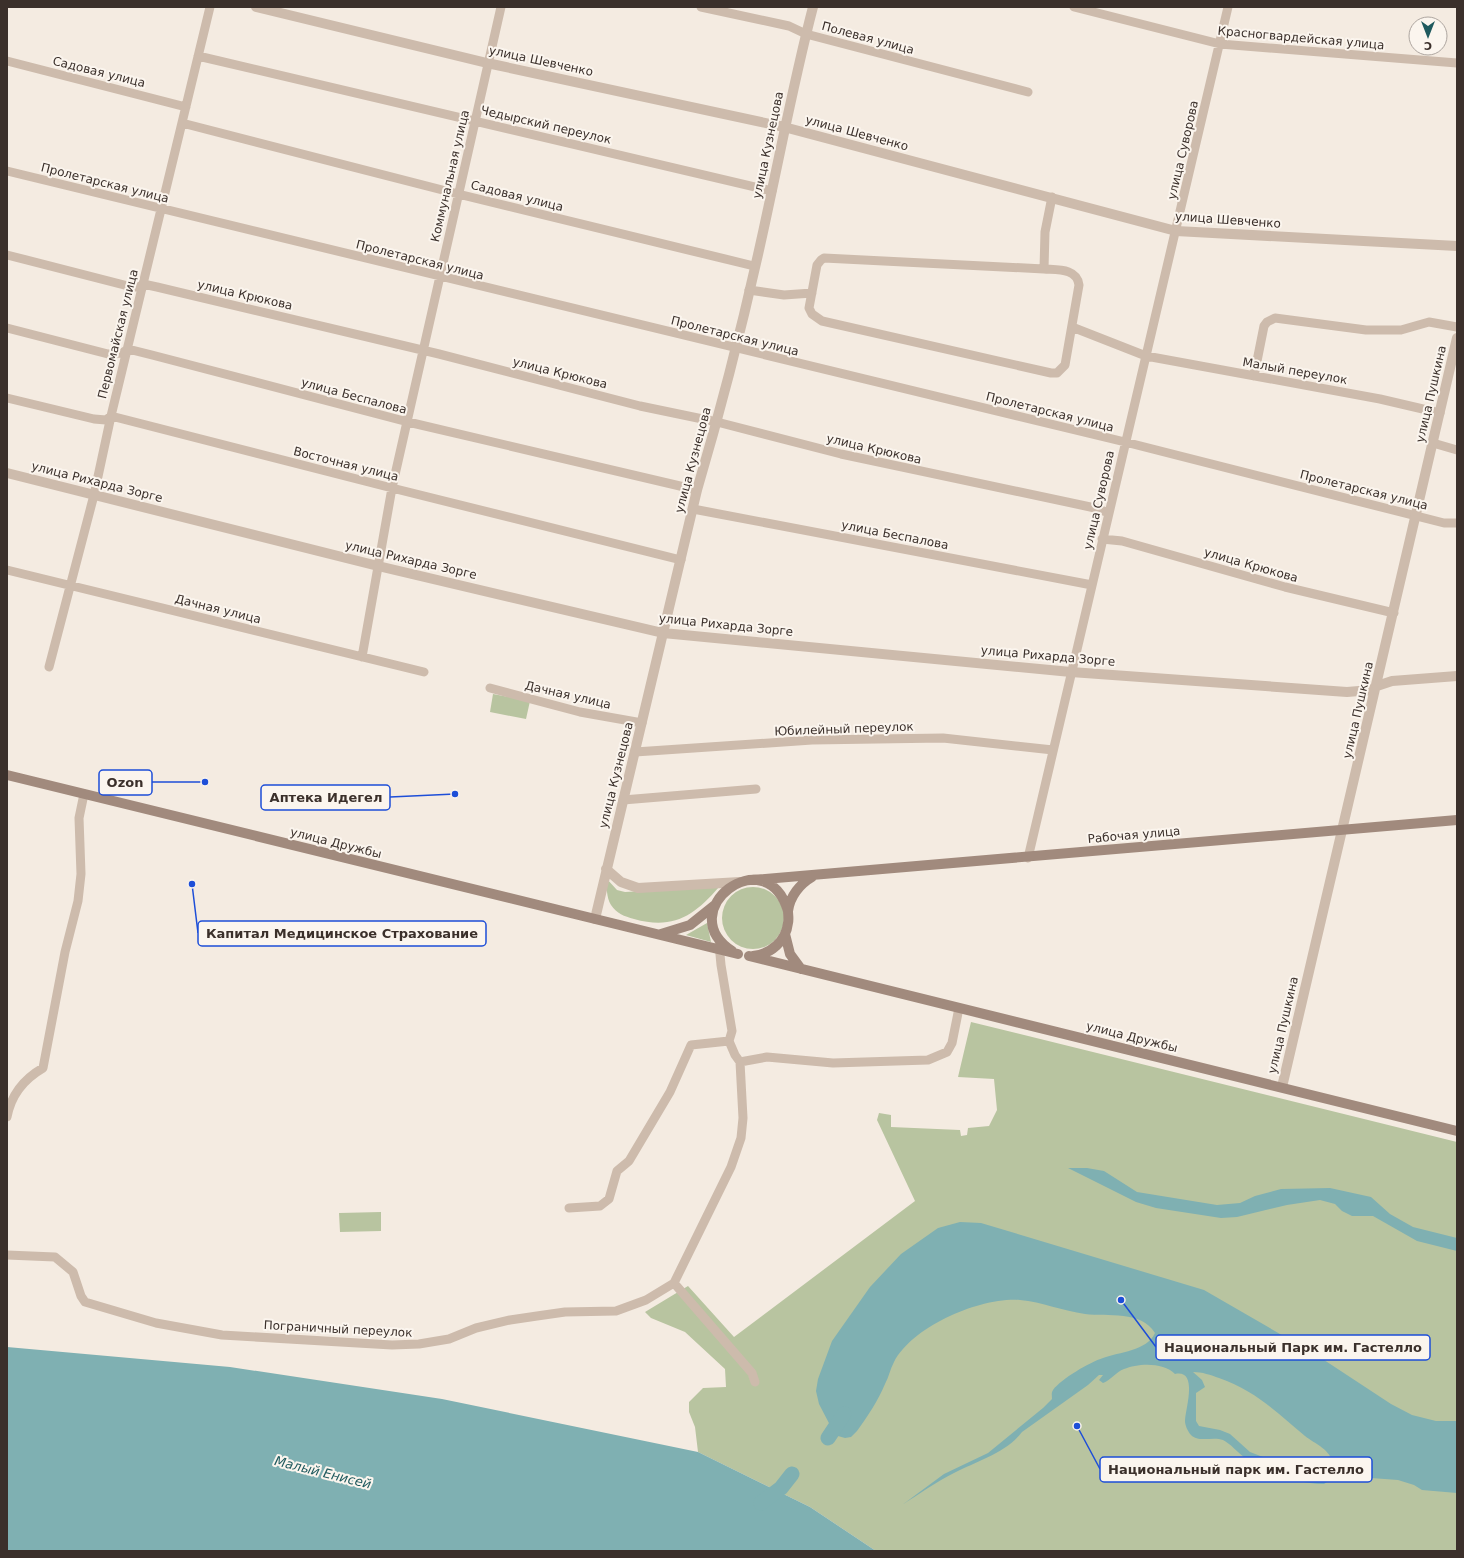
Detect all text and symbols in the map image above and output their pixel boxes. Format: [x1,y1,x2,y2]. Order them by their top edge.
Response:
north arrow [1408,16,1448,56]
street label: Полевая улица [820,19,916,57]
street label: Красногвардейская улица [1217,24,1385,52]
text: С [1424,39,1432,52]
street label: улица Шевченко [488,43,594,79]
street label: Садовая улица [51,54,147,90]
street label: улица Кузнецова [750,90,786,200]
street label: улица Суворова [1165,99,1201,201]
street label: Чедырский переулок [479,103,613,147]
street label: Коммунальная улица [428,108,472,244]
street label: улица Шевченко [804,113,910,153]
street label: Пролетарская улица [40,160,170,206]
street label: Садовая улица [469,178,565,214]
street label: улица Шевченко [1175,209,1281,231]
street label: Пролетарская улица [355,237,485,283]
street label: Первомайская улица [95,268,141,400]
street label: улица Крюкова [196,277,294,313]
street label: Пролетарская улица [670,313,800,359]
street label: улица Пушкина [1413,344,1449,444]
street label: улица Крюкова [511,354,609,392]
street label: Малый переулок [1242,355,1348,387]
street label: улица Беспалова [300,375,408,417]
street label: Пролетарская улица [985,389,1115,435]
street label: улица Кузнецова [672,406,714,514]
street label: улица Крюкова [825,431,923,467]
street label: Восточная улица [292,444,400,484]
street label: улица Суворова [1081,449,1117,551]
street label: улица Рихарда Зорге [30,459,164,505]
street label: Пролетарская улица [1299,467,1429,513]
street label: улица Беспалова [840,518,950,552]
street label: улица Рихарда Зорге [344,538,478,582]
street label: улица Крюкова [1202,545,1300,585]
street label: Дачная улица [174,592,262,626]
street label: улица Рихарда Зорге [658,611,794,639]
street label: улица Рихарда Зорге [980,643,1116,669]
street label: улица Пушкина [1340,660,1376,760]
street label: Дачная улица [523,678,613,712]
street label: улица Кузнецова [596,720,636,830]
street label: Юбилейный переулок [774,720,914,738]
callout: Ozon [99,770,152,795]
text: Ozon [107,775,143,790]
callout: Аптека Идегел [261,785,390,810]
text: Аптека Идегел [270,790,382,805]
street label: Рабочая улица [1087,824,1181,846]
street label: улица Дружбы [289,825,383,861]
callout: Капитал Медицинское Страхование [198,921,486,946]
text: Капитал Медицинское Страхование [206,926,478,941]
street label: улица Пушкина [1265,975,1301,1075]
street label: улица Дружбы [1085,1019,1179,1055]
street label: Пограничный переулок [263,1318,413,1340]
callout: Национальный Парк им. Гастелло [1156,1335,1430,1360]
text: Национальный Парк им. Гастелло [1164,1340,1422,1355]
water label: Малый Енисей [273,1453,373,1492]
callout: Национальный парк им. Гастелло [1100,1457,1372,1482]
text: Национальный парк им. Гастелло [1108,1462,1364,1477]

